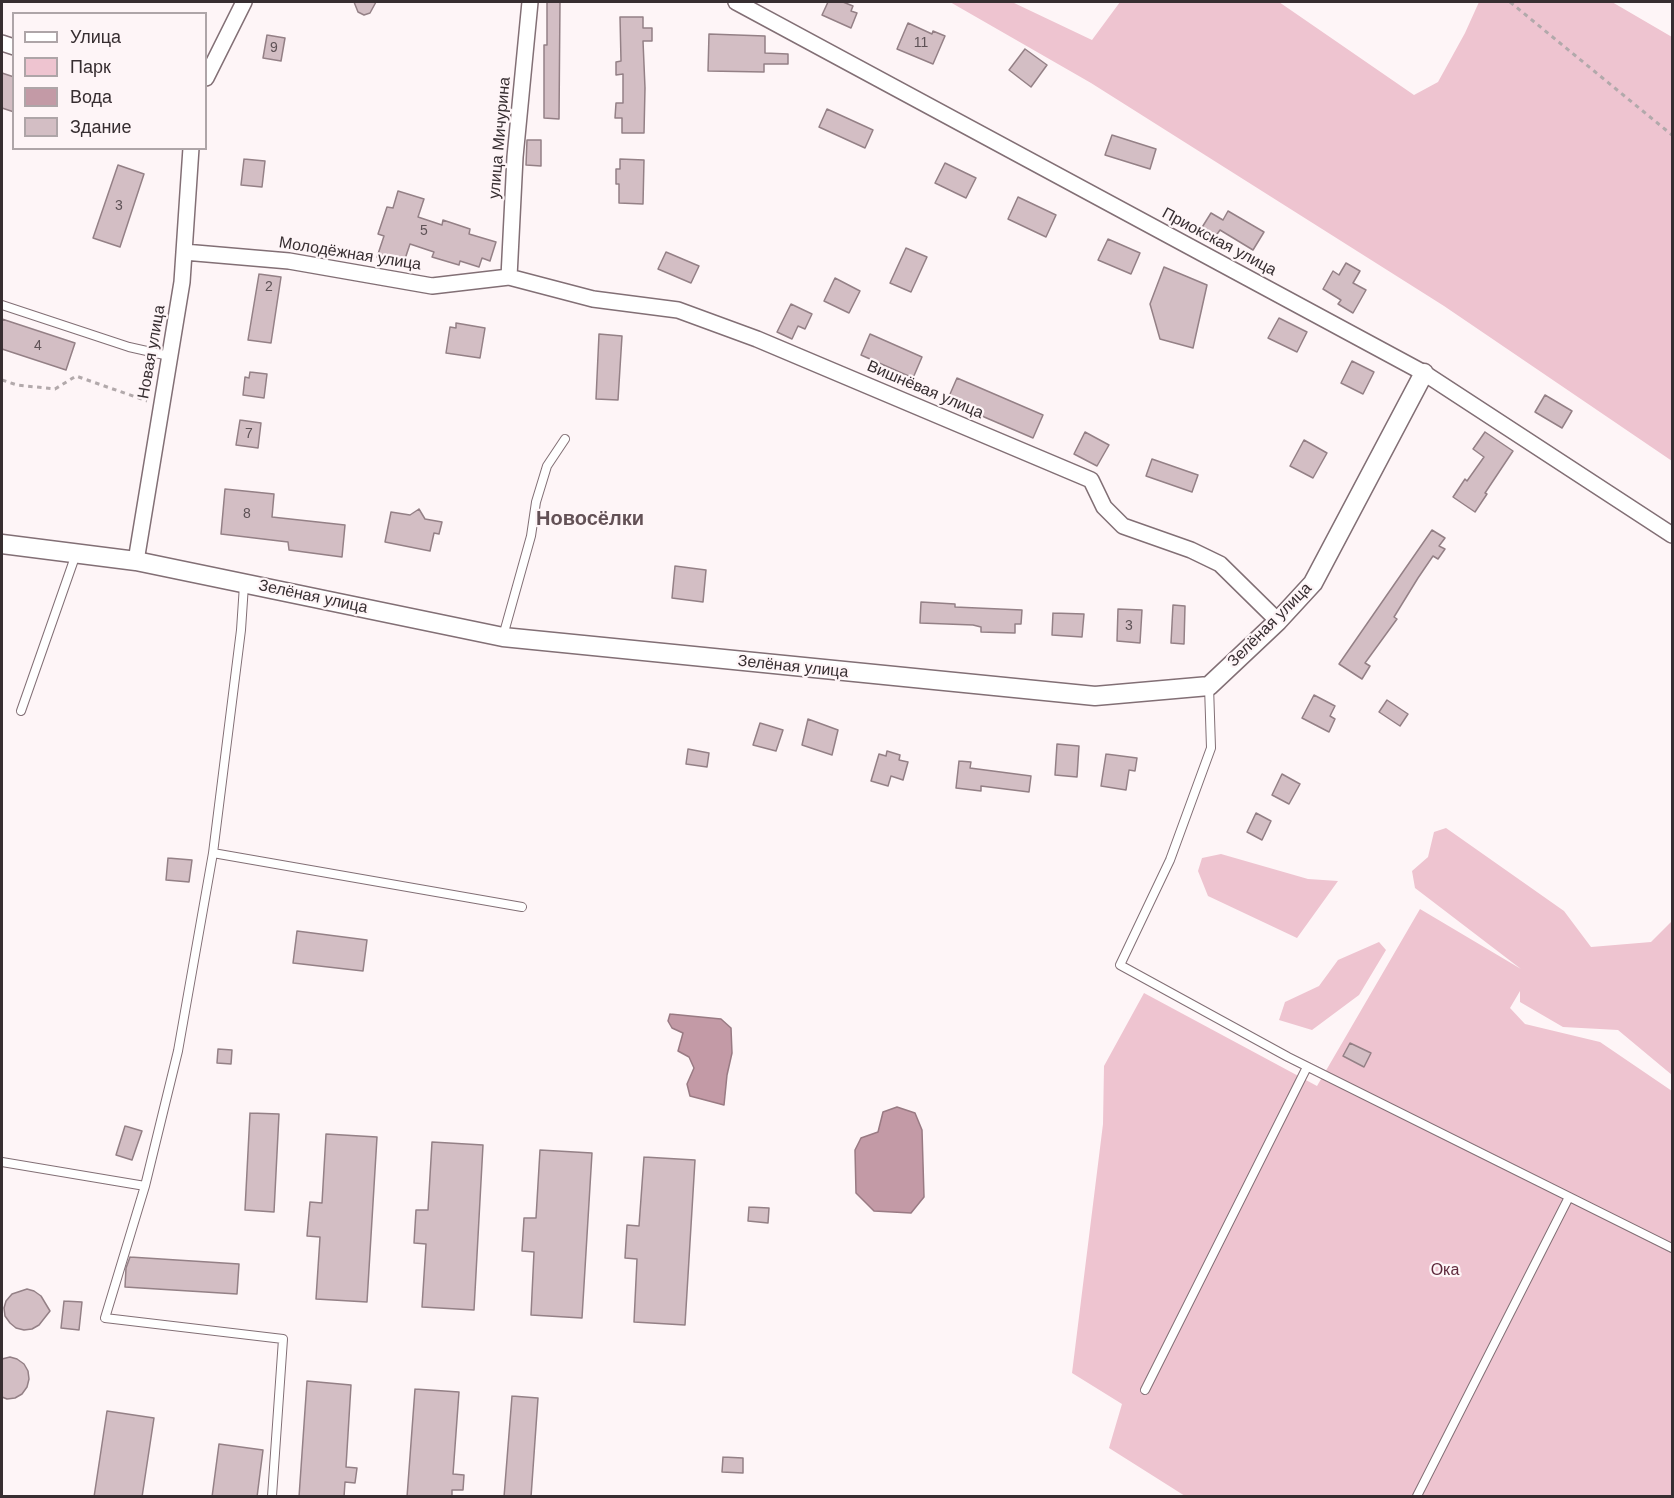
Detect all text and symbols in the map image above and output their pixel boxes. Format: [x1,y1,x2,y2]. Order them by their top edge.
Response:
legend [12,12,207,150]
text: Улица [70,27,121,47]
house number: 11 [914,35,928,51]
house number: 9 [270,40,278,56]
text: Парк [70,57,111,77]
street label: улица Мичурина [485,76,515,200]
text: Вода [70,87,112,107]
text: Здание [70,117,131,137]
house number: 3 [115,198,123,214]
street label: Приокская улица [1159,204,1279,280]
house number: 5 [420,223,428,239]
street label: Молодёжная улица [277,233,423,275]
house number: 2 [265,279,273,295]
street label: Новая улица [134,304,170,400]
house number: 4 [34,338,42,354]
street label: Вишнёвая улица [864,357,986,423]
house number: 7 [245,426,253,442]
house number: 8 [243,506,251,522]
district label: Новосёлки [536,507,644,531]
street label: Зелёная улица [257,576,369,618]
street label: Зелёная улица [1224,579,1316,671]
house number: 3 [1125,618,1133,634]
street label: Зелёная улица [737,652,849,682]
park label: Ока [1431,1261,1459,1281]

